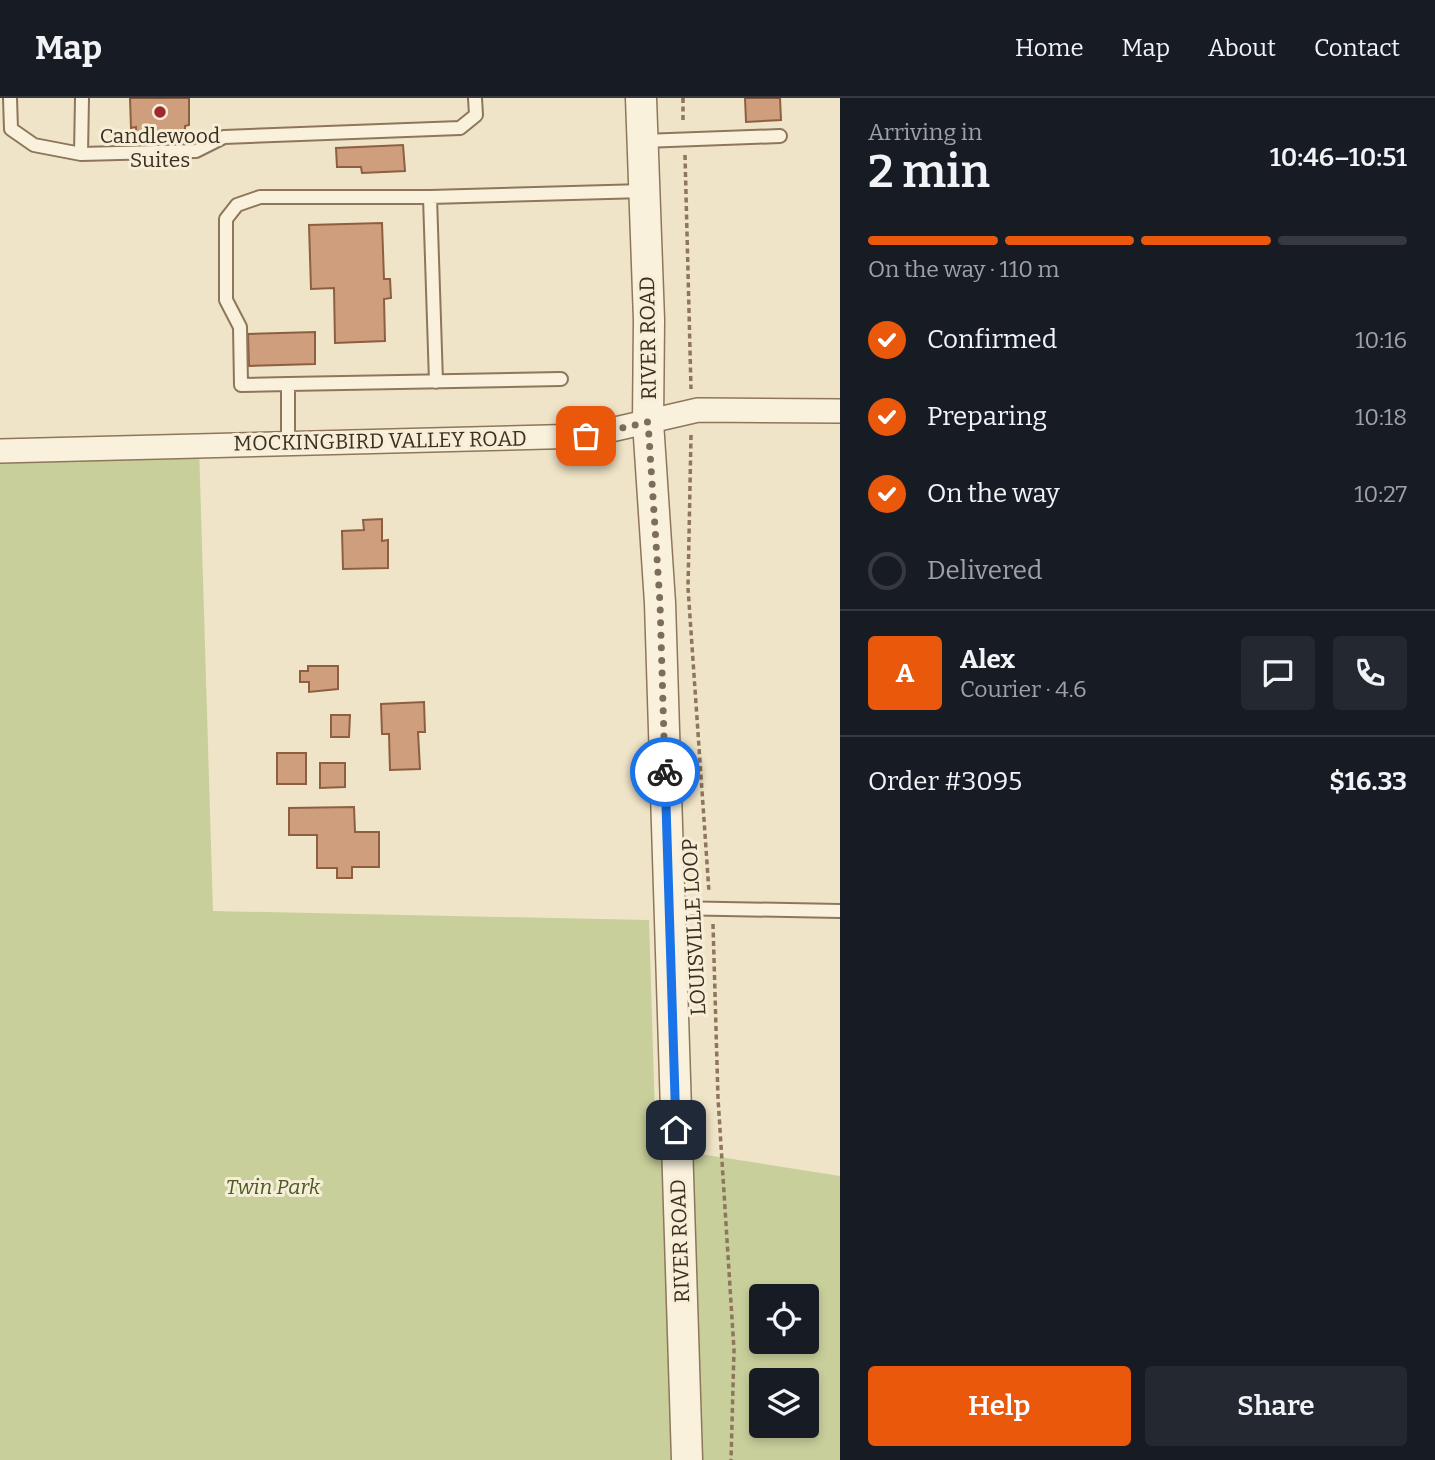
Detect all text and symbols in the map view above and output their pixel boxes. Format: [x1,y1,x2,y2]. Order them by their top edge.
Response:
text: Map [35,28,102,68]
text: Home [1015,34,1084,62]
text: Map [1122,34,1170,62]
text: About [1208,34,1276,62]
text: Contact [1314,34,1400,62]
marker: Candlewood Suites [152,104,168,120]
text: Arriving in [868,118,982,146]
place label: Candlewood Suites [100,123,220,173]
text: 10:46–10:51 [1270,142,1407,173]
text: 2 min [868,144,990,199]
text: On the way · 110 m [868,255,1060,283]
street label: RIVER ROAD [634,276,662,400]
icon: check [868,321,906,359]
text: Confirmed [927,324,1057,355]
text: 10:16 [1355,326,1407,354]
icon: check [868,398,906,436]
text: Preparing [927,401,1047,432]
text: 10:18 [1355,403,1407,431]
pin [556,406,616,466]
icon: bag [567,417,605,455]
street label: MOCKINGBIRD VALLEY ROAD [233,425,527,457]
icon: check [868,475,906,513]
text: On the way [927,478,1060,509]
text: 10:27 [1354,480,1407,508]
text: Delivered [927,555,1042,586]
button: chat [1241,636,1315,710]
button: phone [1333,636,1407,710]
text: Alex [960,644,1015,675]
text: A [896,658,914,689]
text: Courier · 4.6 [960,675,1087,703]
courier [630,737,700,807]
icon: bike [646,753,684,791]
text: Order #3095 [868,766,1022,797]
text: $16.33 [1329,766,1407,797]
street label: LOUISVILLE LOOP [676,838,712,1016]
pin [646,1100,706,1160]
icon: home [657,1111,695,1149]
park label: Twin Park [226,1174,321,1200]
street label: RIVER ROAD [665,1179,695,1303]
map controls [749,1284,819,1438]
button: locate [749,1284,819,1354]
button: Help [868,1366,1131,1446]
button: Share [1145,1366,1407,1446]
button: layers [749,1368,819,1438]

